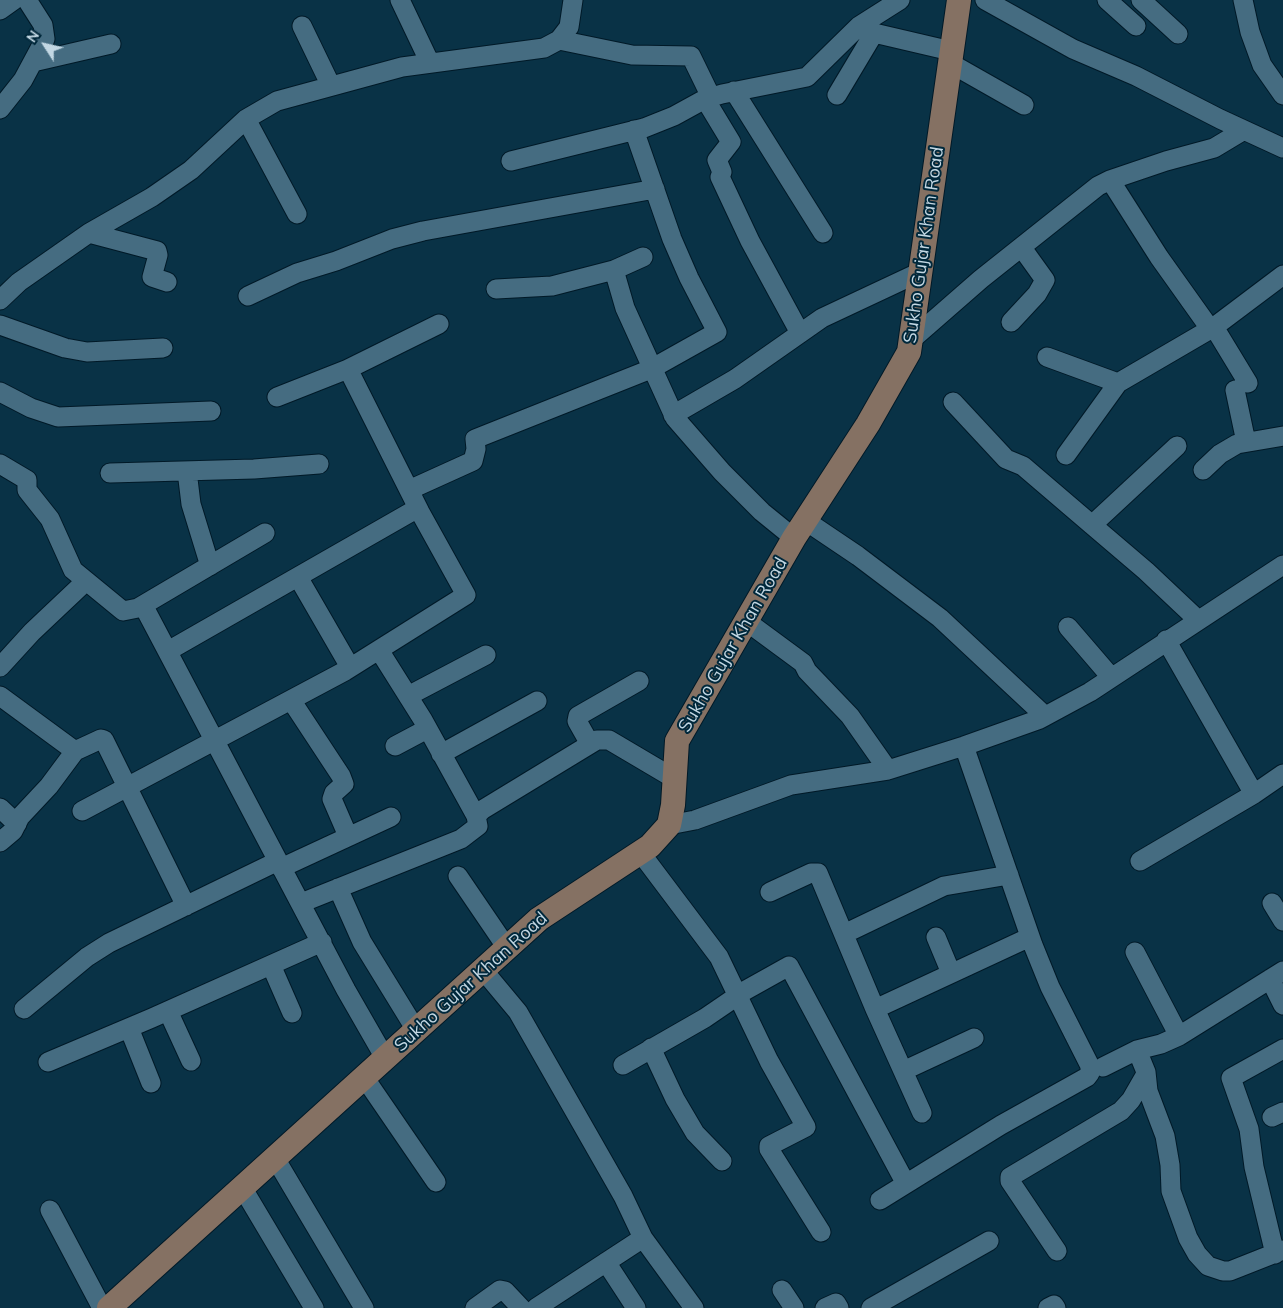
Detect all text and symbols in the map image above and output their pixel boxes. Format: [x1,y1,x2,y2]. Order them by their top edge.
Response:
north arrow [20,20,70,70]
text: N [22,27,43,46]
street label: Sukho Gujar Khan Road [899,145,949,345]
street label: Sukho Gujar Khan Road [674,554,792,736]
street label: Sukho Gujar Khan Road [390,908,552,1056]

